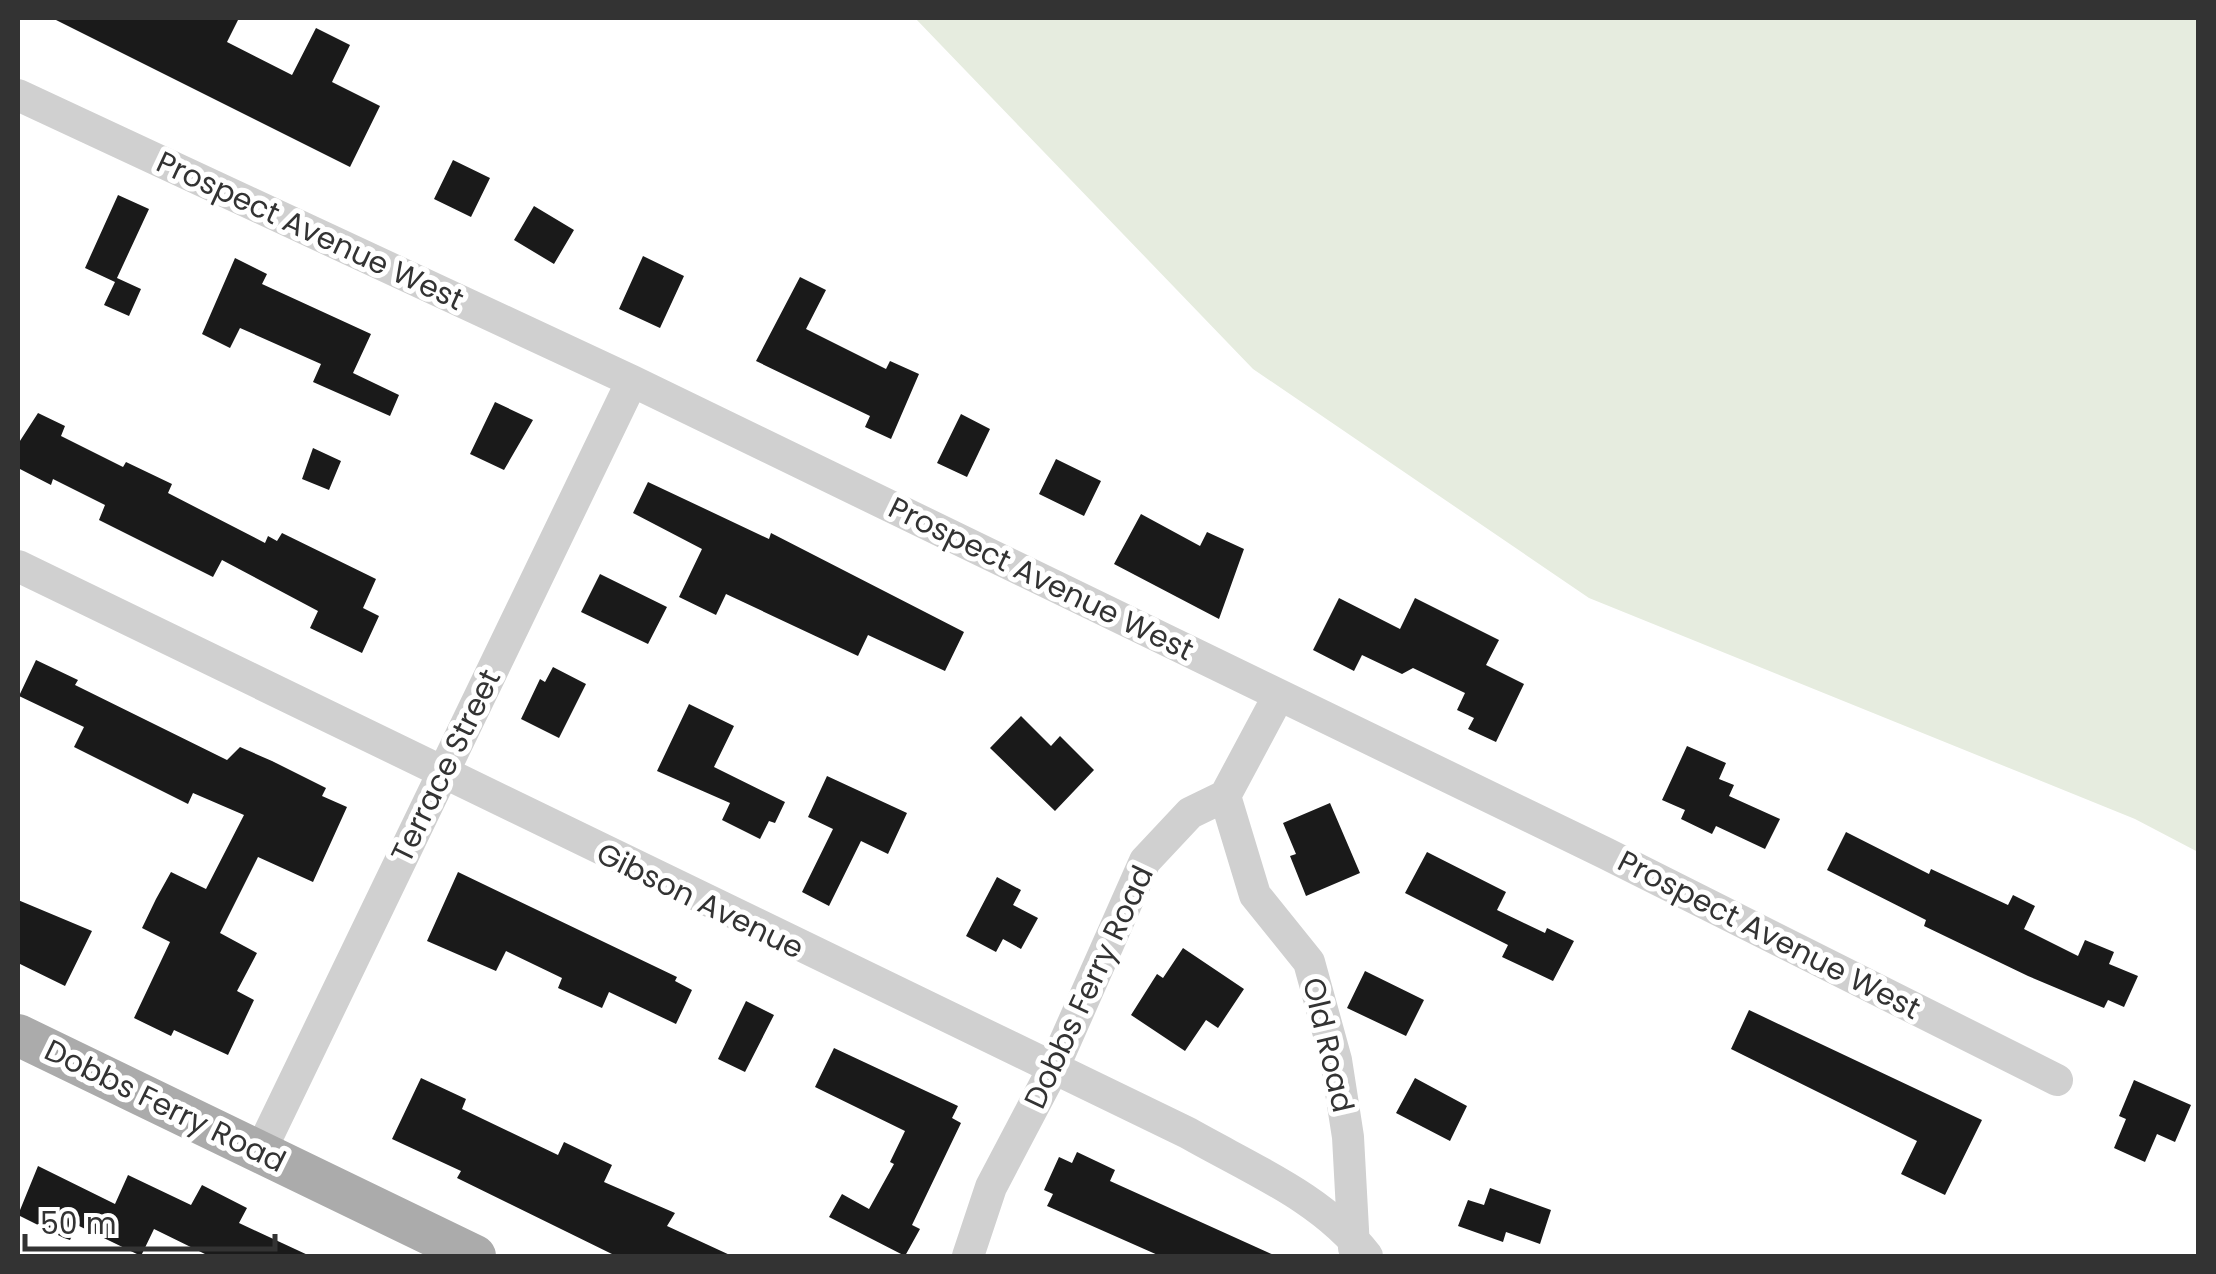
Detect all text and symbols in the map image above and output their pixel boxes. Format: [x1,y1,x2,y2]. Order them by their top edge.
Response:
street label: Prospect Avenue West [150,140,471,321]
street label: Prospect Avenue West [881,486,1201,671]
street label: Terrace Street [380,662,511,870]
street label: Gibson Avenue [589,832,811,969]
street label: Prospect Avenue West [1610,839,1928,1030]
street label: Dobbs Ferry Road [1013,858,1164,1115]
street label: Old Road [1292,973,1365,1117]
street label: Dobbs Ferry Road [37,1028,293,1183]
scale bar [25,1189,275,1251]
text: 50 m [40,1202,117,1245]

